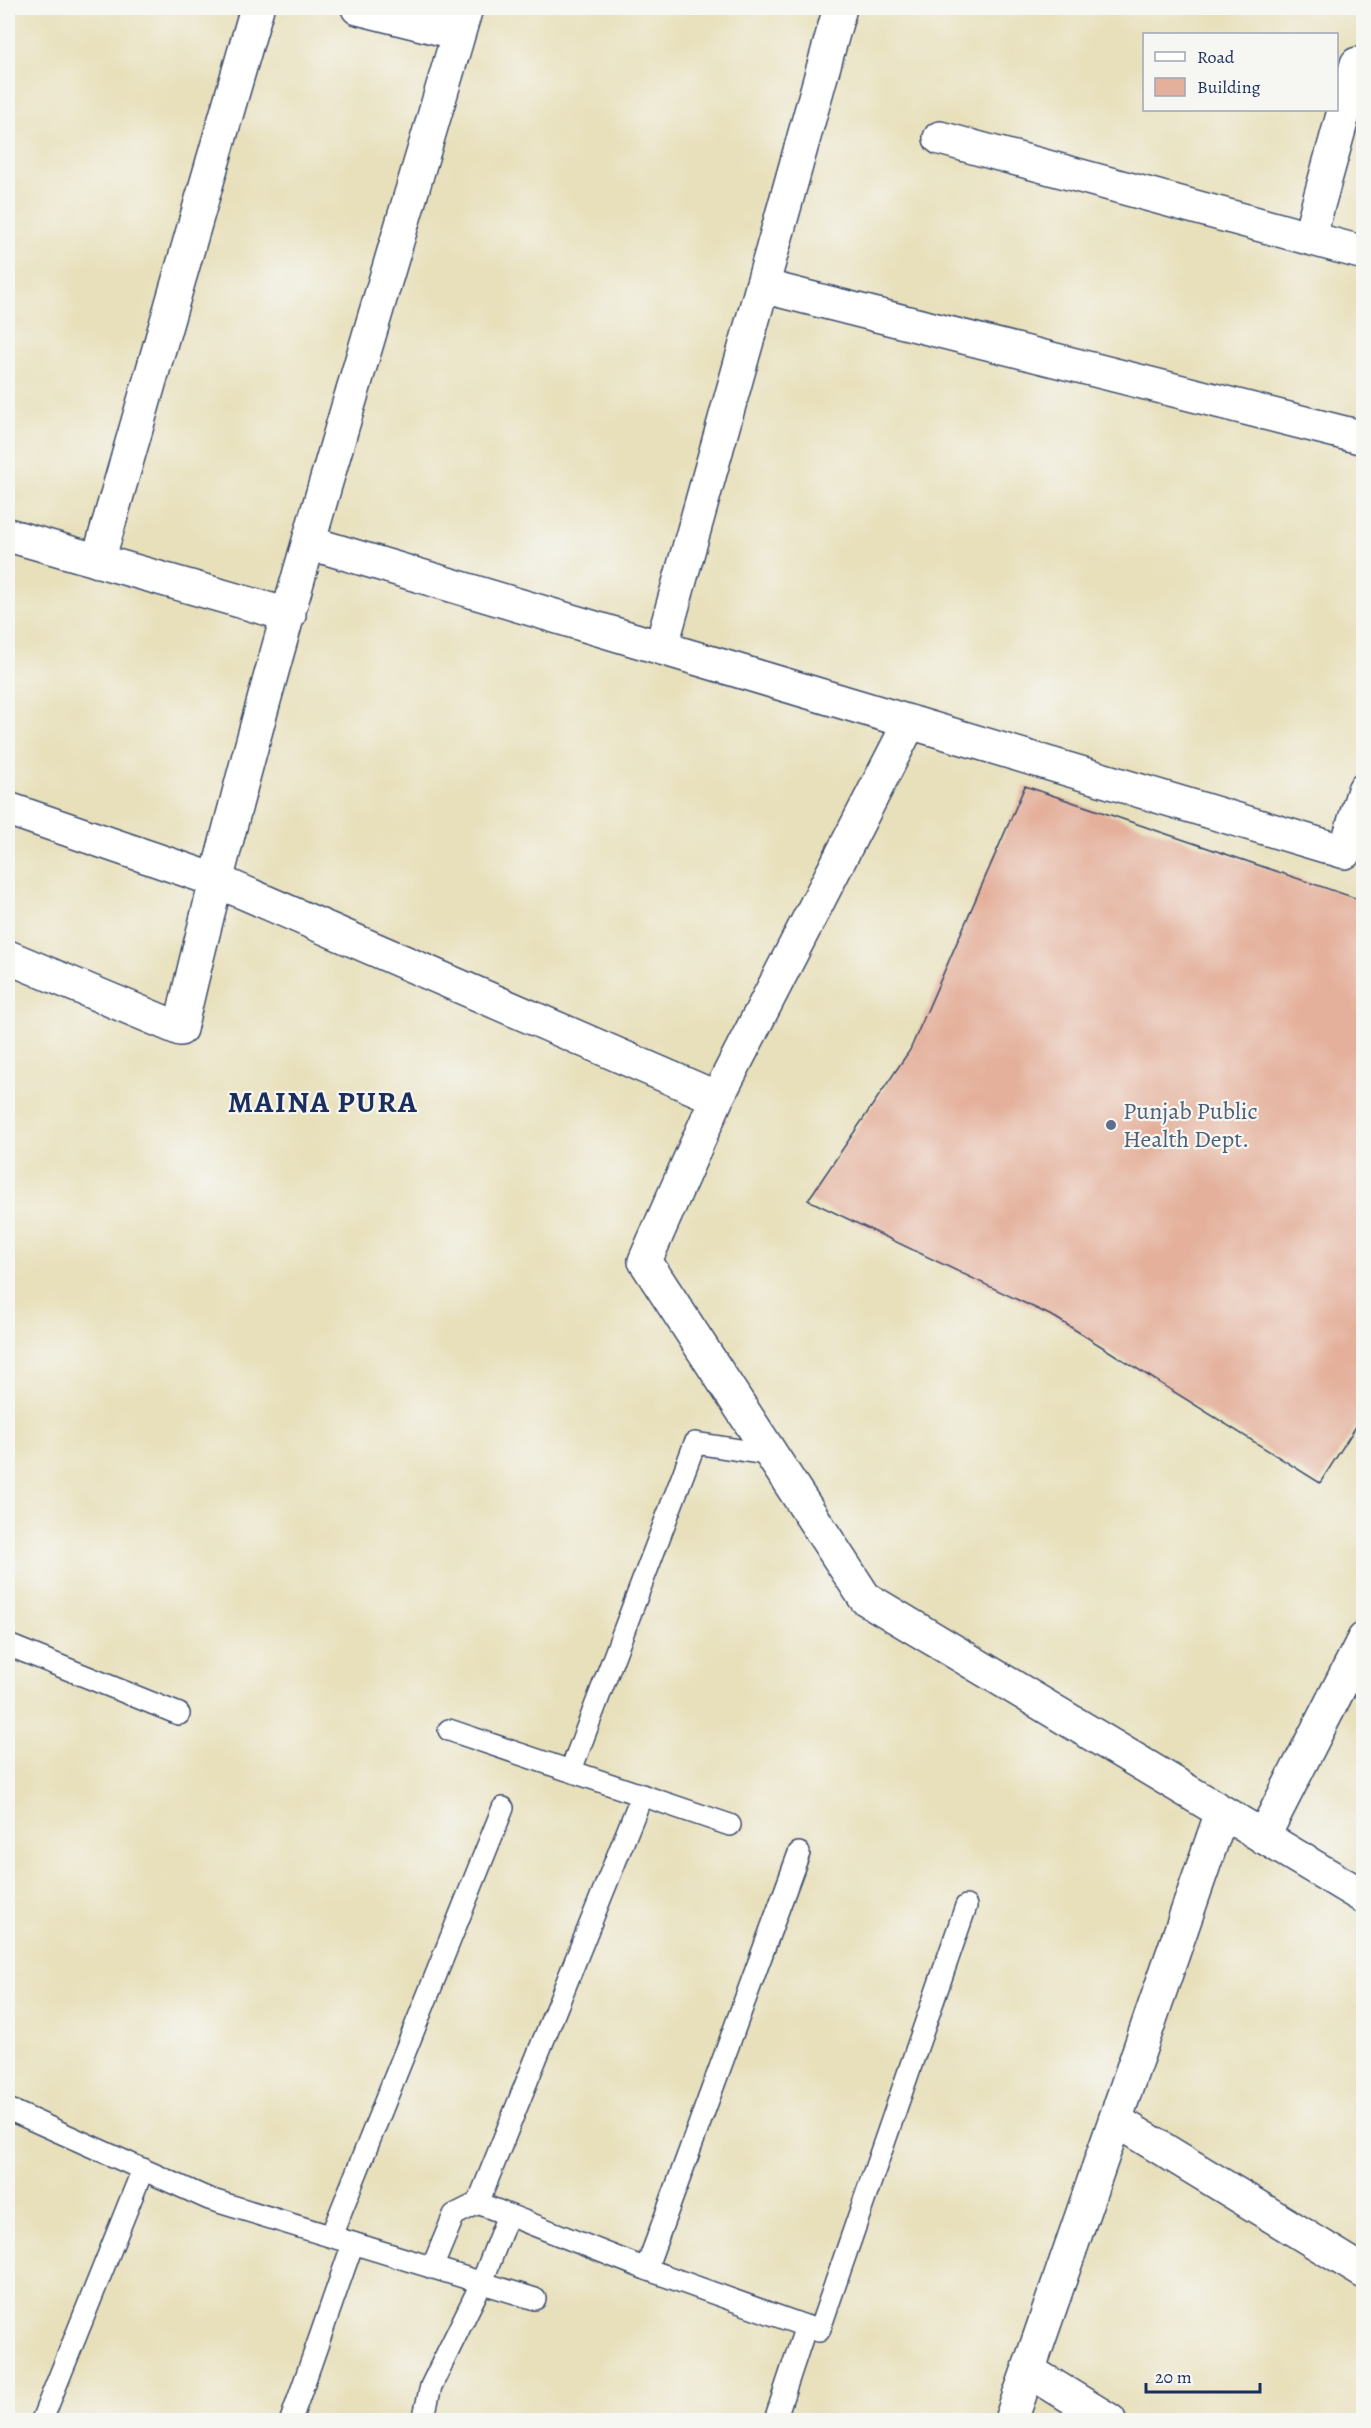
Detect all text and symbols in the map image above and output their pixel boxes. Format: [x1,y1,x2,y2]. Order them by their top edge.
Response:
legend [1143,33,1338,111]
text: Road [1197,45,1235,69]
text: Building [1197,75,1261,99]
district label: MAINA PURA [228,1082,418,1122]
place label: Punjab Public Health Dept. [1123,1095,1258,1155]
marker: Punjab Public Health Dept. [1104,1118,1118,1132]
scale bar [1146,2356,1260,2394]
text: 20 m [1155,2365,1192,2389]

